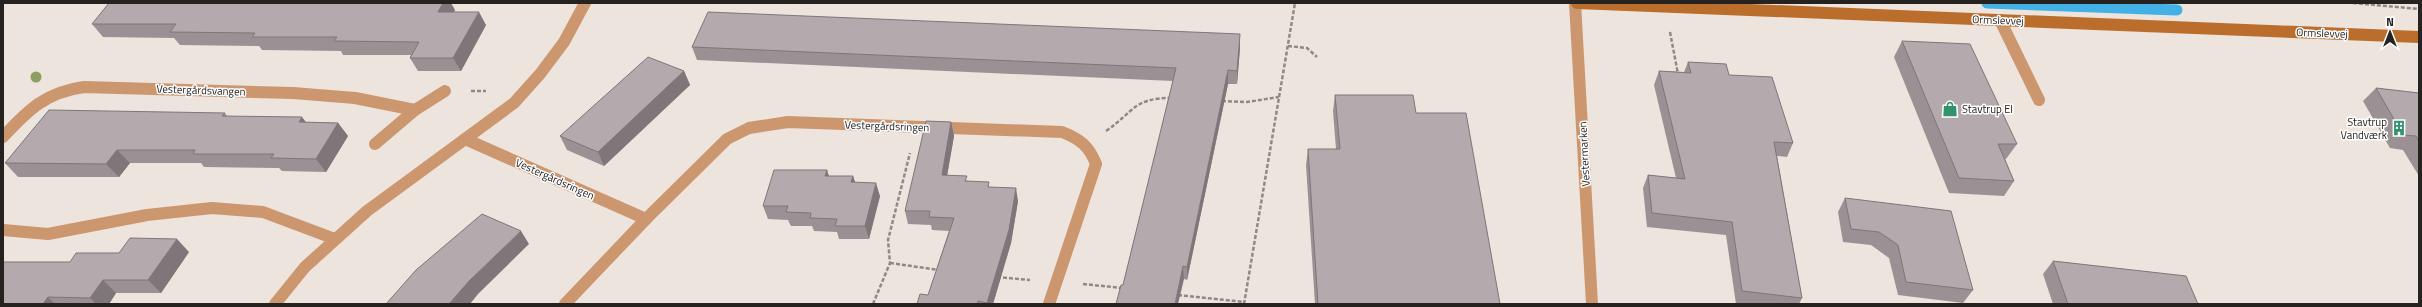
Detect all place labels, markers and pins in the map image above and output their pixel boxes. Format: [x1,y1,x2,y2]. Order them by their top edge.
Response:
shop icon: Stavtrup El [1941,100,1959,118]
place label: Stavtrup El [1962,101,2013,117]
place label: Stavtrup Vandværk [2341,114,2388,143]
building icon: Stavtrup Vandværk [2390,119,2408,137]

